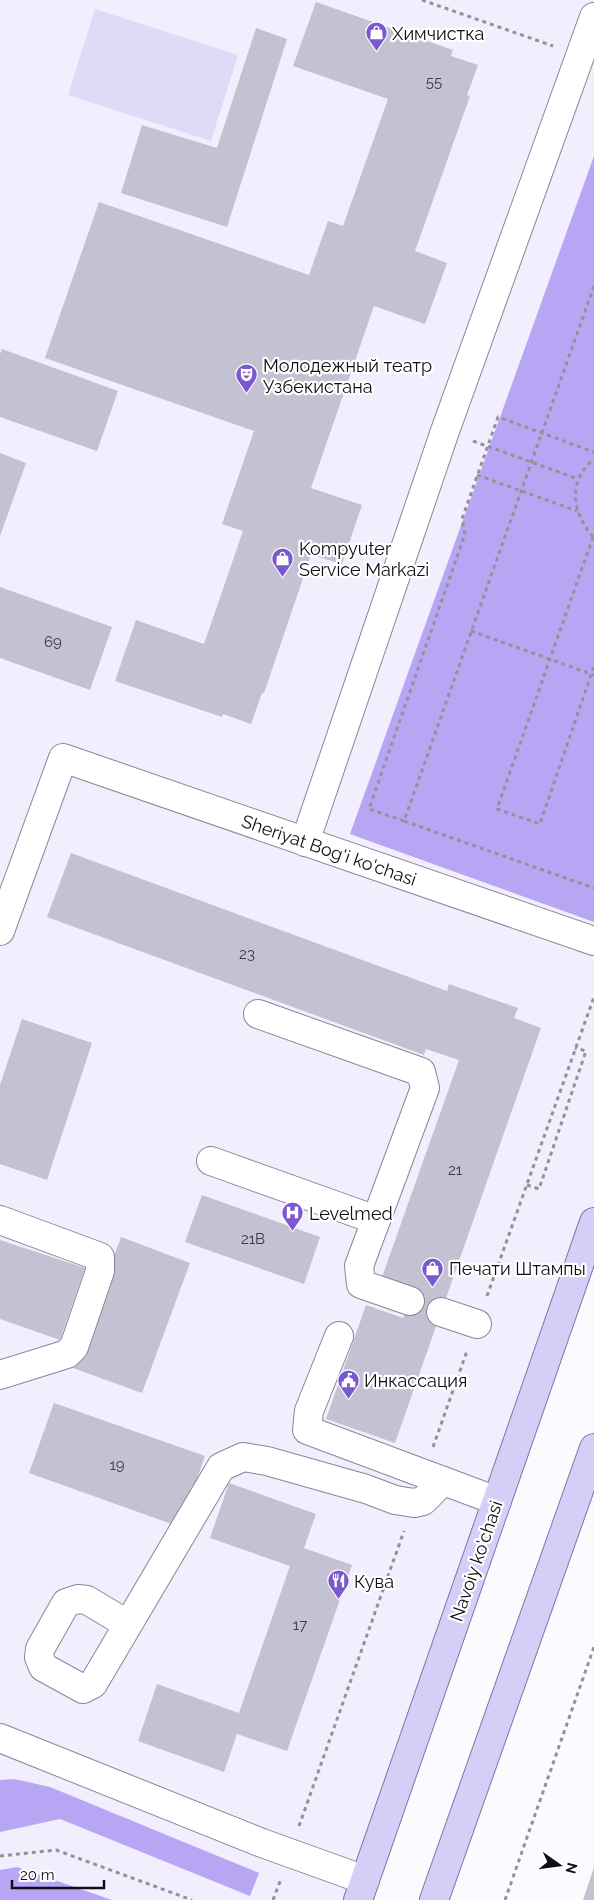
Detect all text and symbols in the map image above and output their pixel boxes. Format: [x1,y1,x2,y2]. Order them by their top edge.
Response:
shop icon: Химчистка [364,21,388,52]
place label: Химчистка [392,23,484,44]
house number: 55 [426,73,442,91]
place label: Молодежный театр Узбекистана [263,355,432,397]
theatre icon: Молодежный театр Узбекистана [235,363,259,394]
place label: Kompyuter Service Markazi [299,538,429,580]
shop icon: Kompyuter Service Markazi [271,546,295,577]
house number: 69 [44,633,62,651]
street label: Sheriyat Bog'i ko'chasi [239,810,419,890]
house number: 23 [239,945,255,963]
house number: 21 [448,1161,463,1179]
hospital icon: Levelmed [281,1201,305,1232]
place label: Levelmed [309,1203,393,1224]
house number: 21B [241,1230,265,1248]
shop icon: Печати Штампы [421,1256,445,1287]
place label: Печати Штампы [449,1258,586,1279]
public building icon: Инкасcация [336,1368,360,1399]
place label: Инкасcация [364,1370,467,1391]
house number: 19 [109,1456,125,1474]
street label: Navoiy ko'chasi [446,1498,506,1624]
restaurant icon: Кува [326,1569,350,1600]
place label: Кува [354,1571,394,1592]
house number: 17 [293,1616,307,1634]
north arrow [534,1840,584,1890]
scale bar [12,1858,105,1890]
text: N [563,1861,581,1875]
text: 20 m [20,1866,55,1884]

